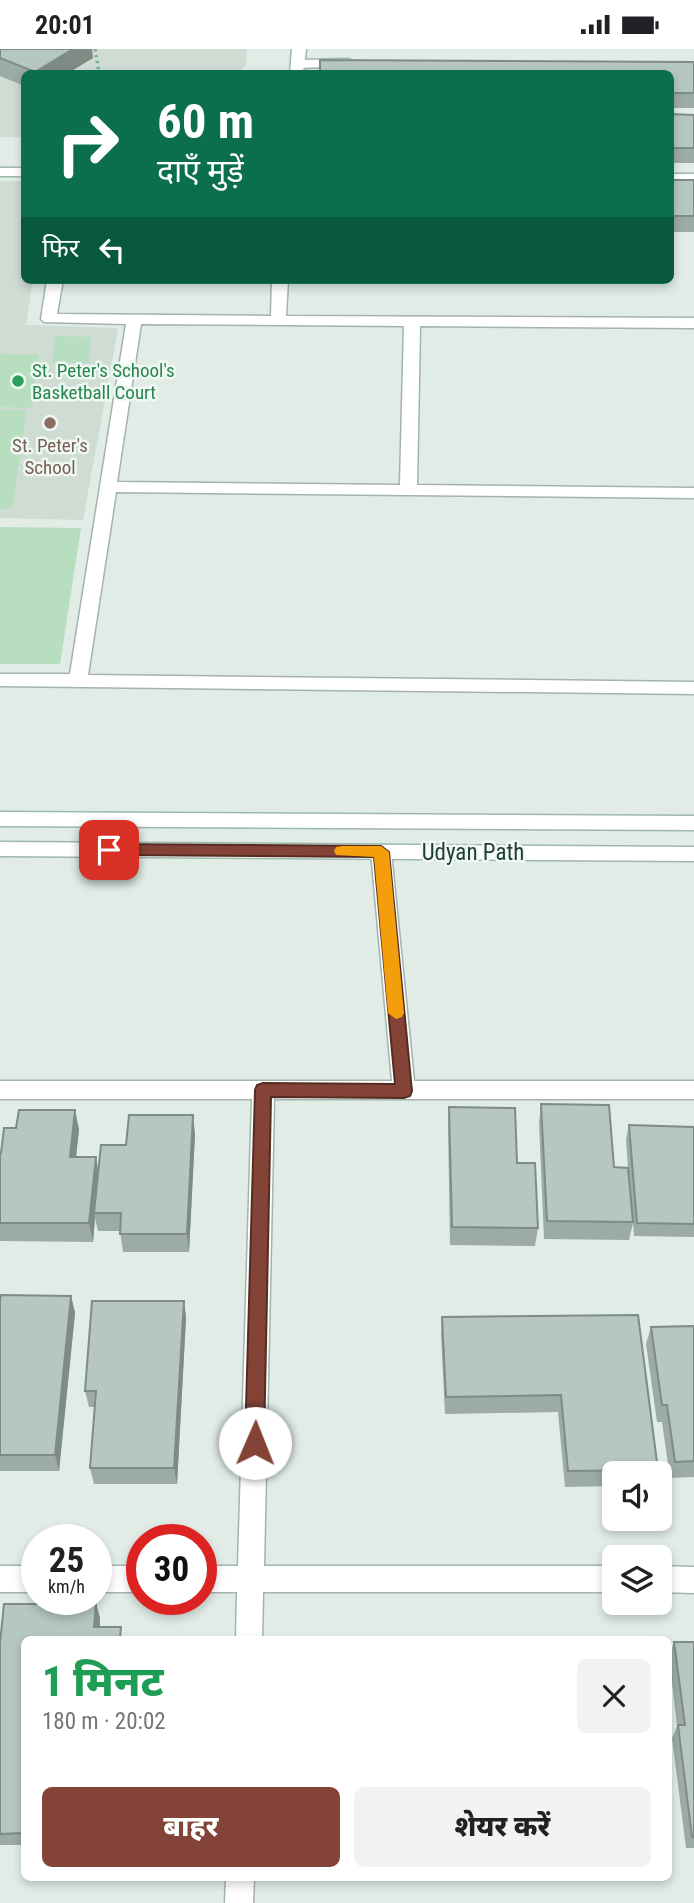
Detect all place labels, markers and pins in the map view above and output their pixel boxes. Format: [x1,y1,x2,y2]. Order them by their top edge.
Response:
place label: St. Peter's School's Basketball Court [32,359,175,404]
marker: St. Peter's School's Basketball Court [10,373,26,389]
marker: St. Peter's School [42,415,58,431]
place label: St. Peter's School [12,434,88,479]
pin [79,820,139,880]

